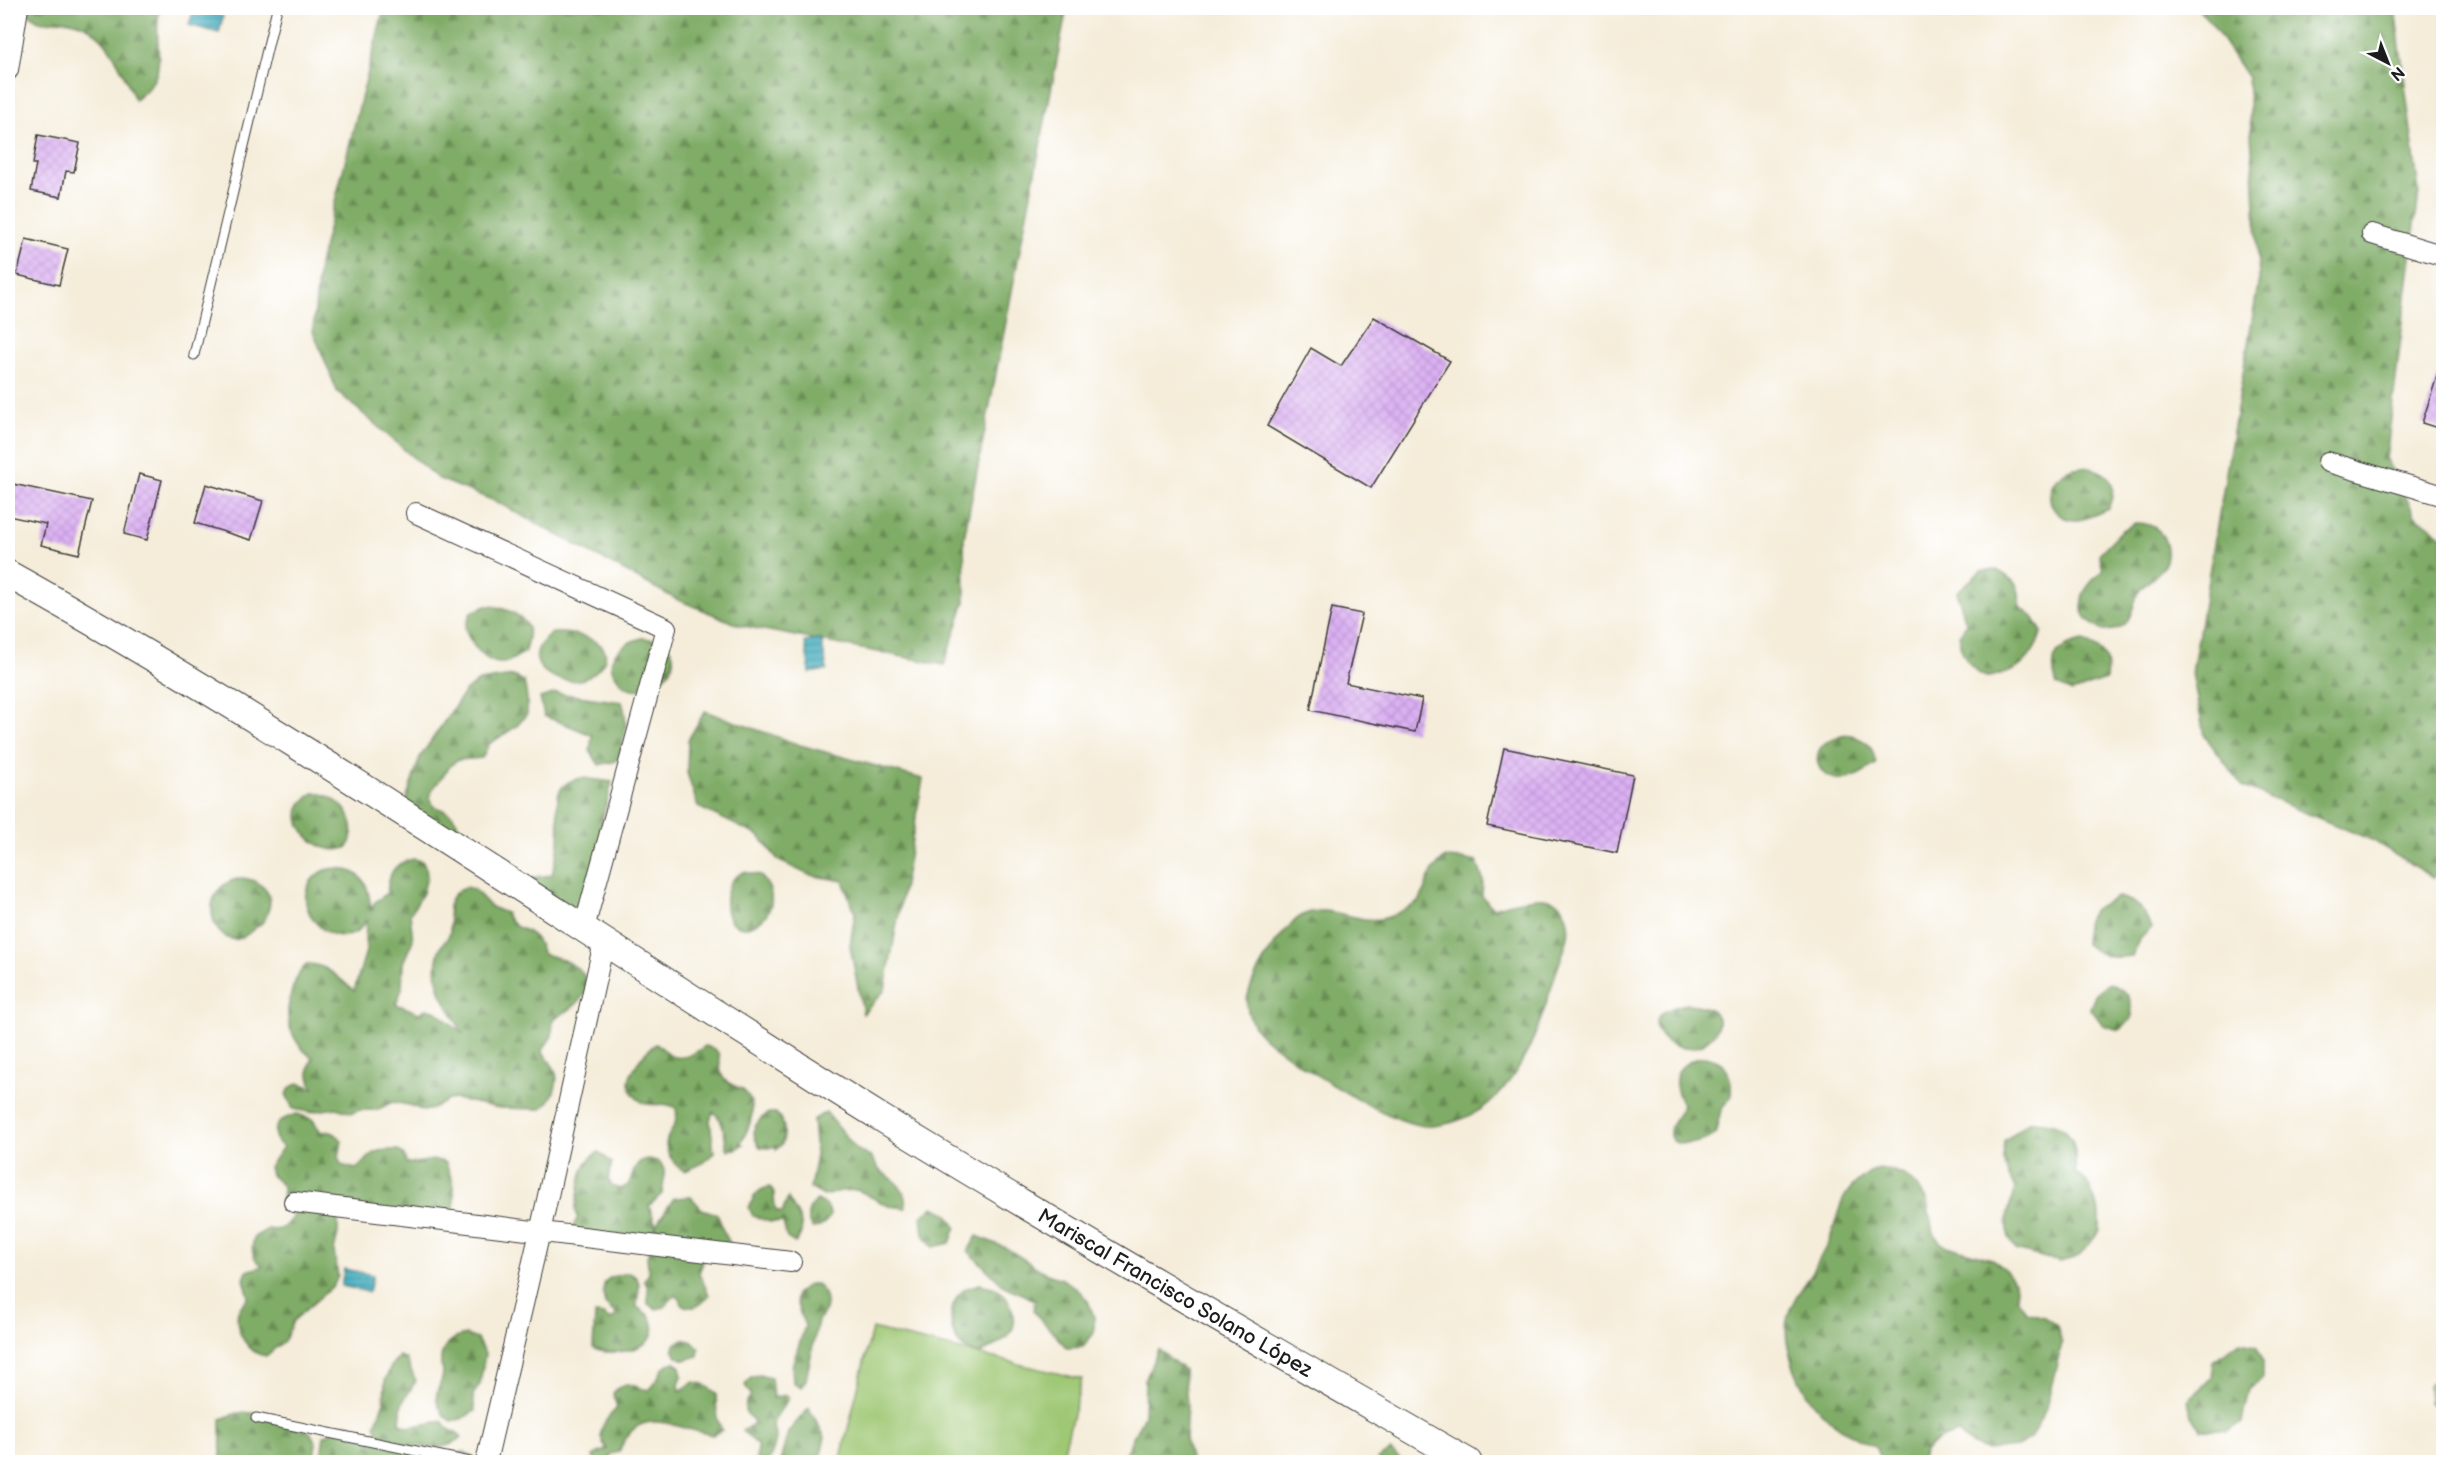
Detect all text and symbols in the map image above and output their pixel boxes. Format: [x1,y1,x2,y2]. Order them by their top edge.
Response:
north arrow [2358,33,2418,93]
text: N [2386,62,2408,84]
street label: Mariscal Francisco Solano López [1033,1203,1318,1383]

